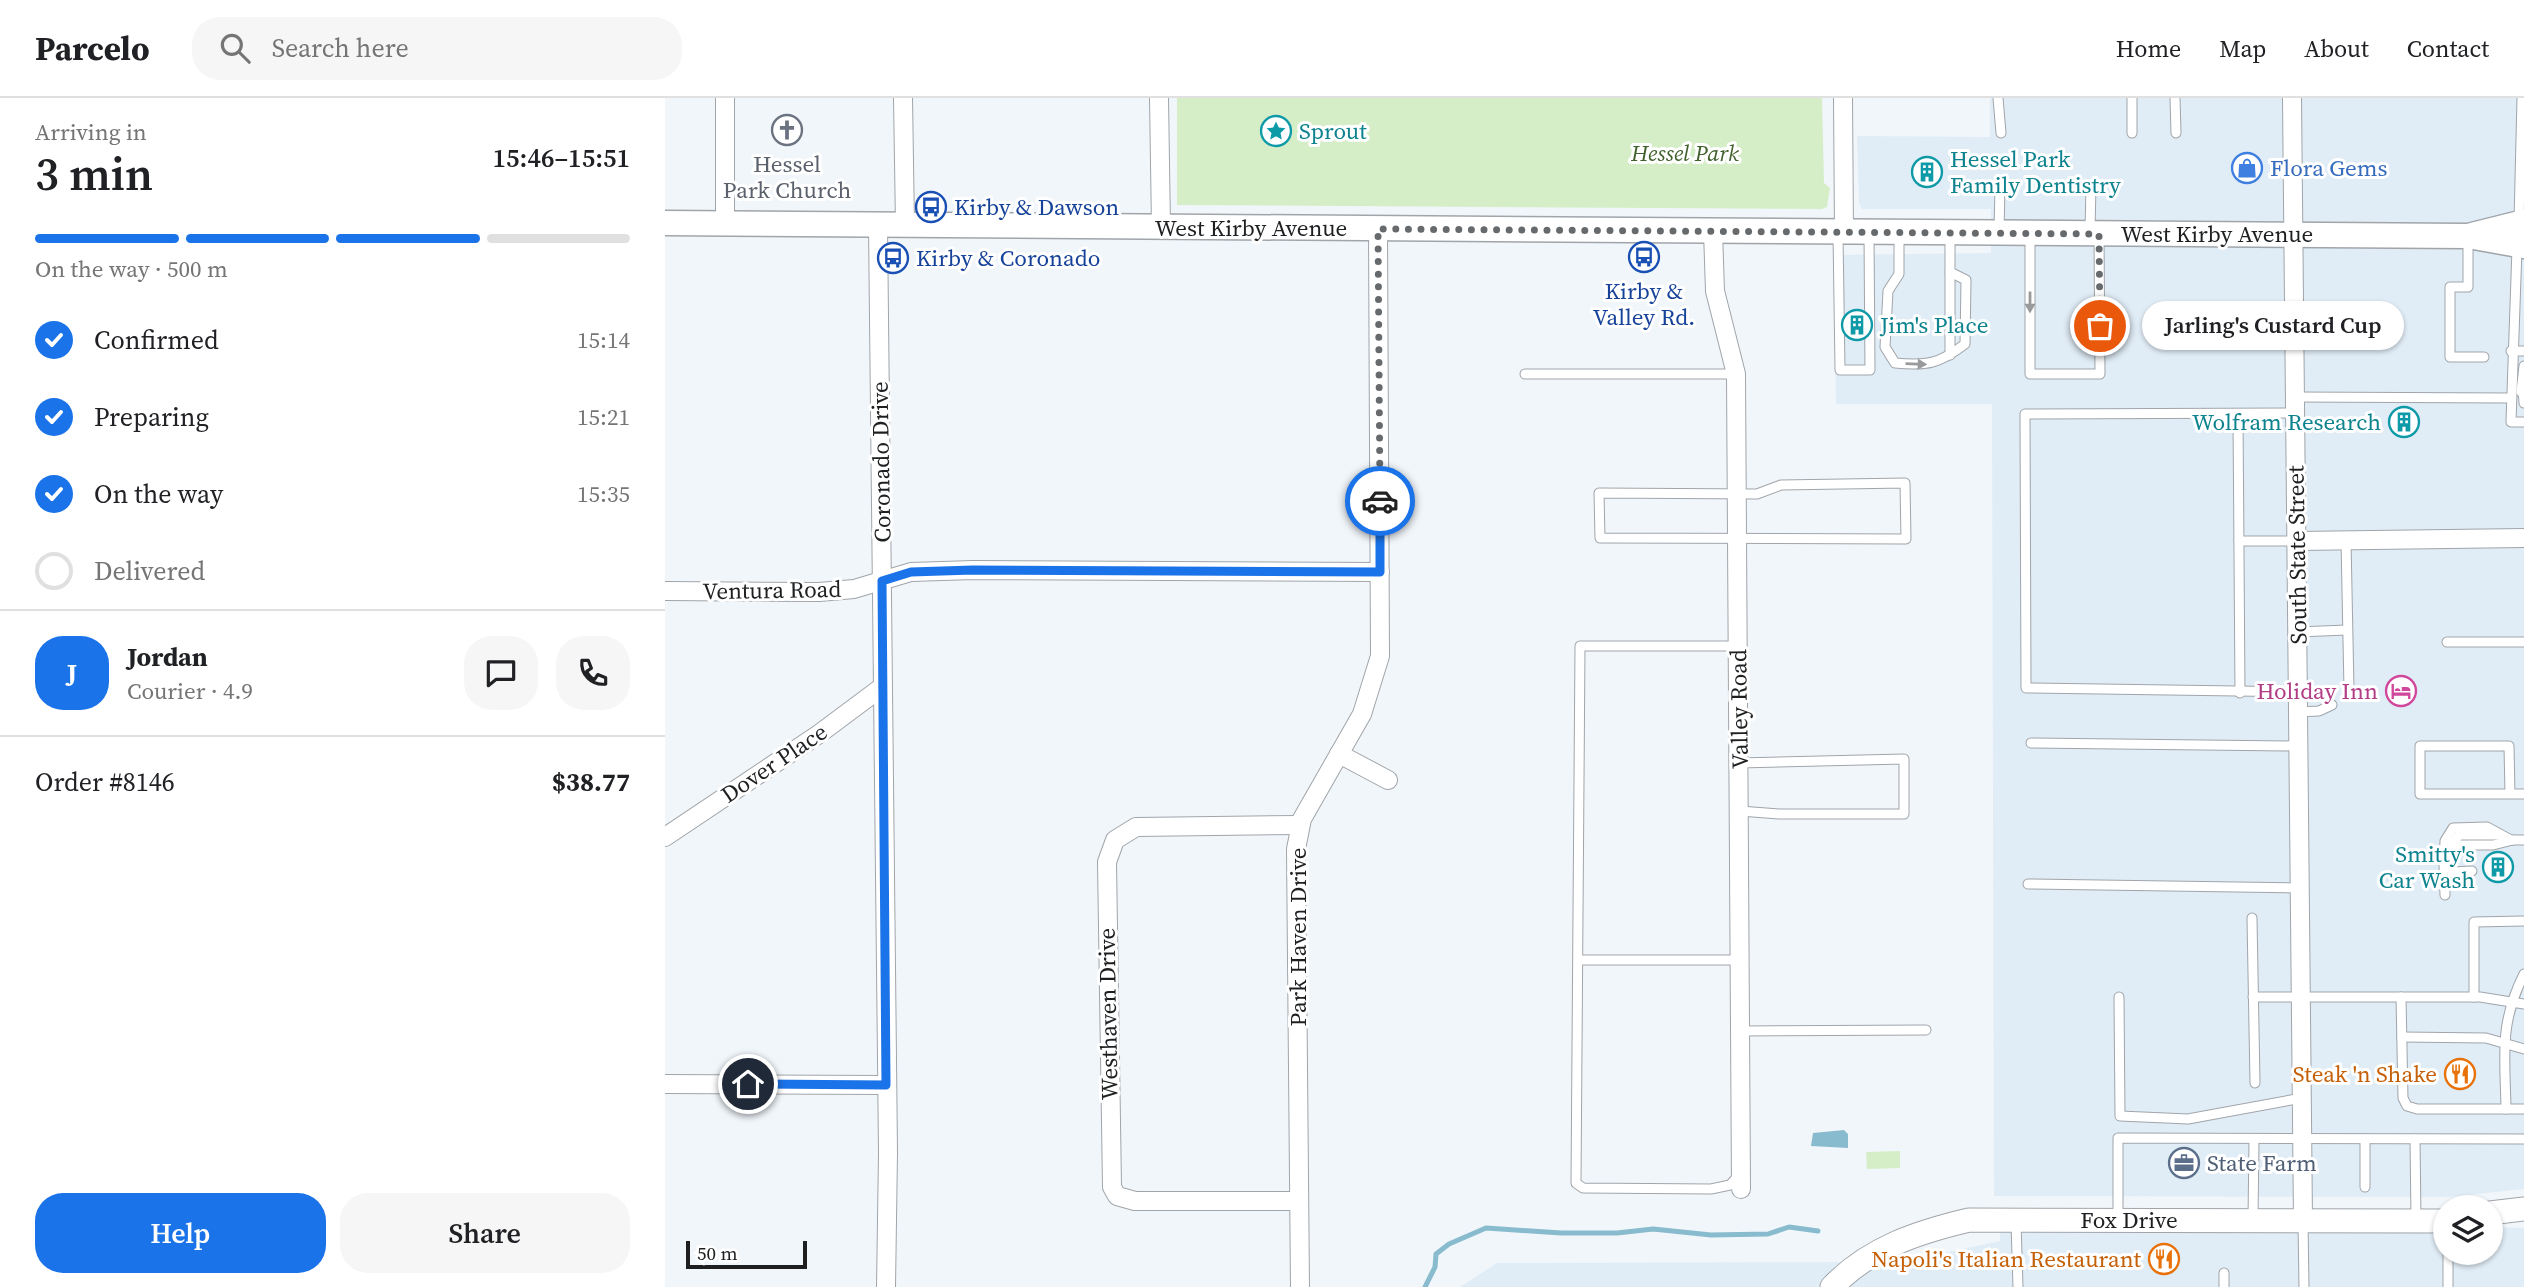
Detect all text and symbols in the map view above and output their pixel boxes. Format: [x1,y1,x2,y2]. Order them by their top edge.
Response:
search box [192,17,682,80]
text: Parcelo [35,26,150,71]
icon: search [216,29,254,67]
text: Search here [272,30,409,66]
text: Home [2116,32,2181,65]
text: Map [2219,32,2266,65]
text: About [2304,32,2369,65]
text: Contact [2407,32,2489,65]
church icon: Hessel Park Church [770,113,804,147]
place icon: Sprout [1259,114,1293,148]
place label: Sprout [1299,115,1367,147]
text: Arriving in [35,116,147,148]
park label: Hessel Park [1630,137,1739,169]
text: 15:46–15:51 [493,140,630,176]
text: 3 min [35,142,153,205]
place label: Hessel Park Family Dentistry [1950,143,2121,201]
place label: Hessel Park Church [723,148,851,206]
shop icon: Flora Gems [2230,151,2264,185]
place label: Flora Gems [2270,152,2387,184]
building icon: Hessel Park Family Dentistry [1910,155,1944,189]
bus stop icon: Kirby & Dawson [914,190,948,224]
place label: Kirby & Dawson [954,191,1119,223]
street label: West Kirby Avenue [1155,212,1347,244]
street label: West Kirby Avenue [2121,218,2313,250]
bus stop icon: Kirby & Valley Rd. [1627,240,1661,274]
bus stop icon: Kirby & Coronado [876,241,910,275]
place label: Kirby & Coronado [916,242,1100,274]
text: On the way · 500 m [35,253,228,285]
place label: Kirby & Valley Rd. [1593,275,1695,333]
one-way arrow [2024,291,2036,313]
pin [2070,296,2130,356]
callout: Jarling's Custard Cup [2142,302,2405,350]
icon: bag [2081,307,2119,345]
building icon: Jim's Place [1840,308,1874,342]
place label: Jim's Place [1879,309,1988,341]
text: Jarling's Custard Cup [2165,309,2381,341]
icon: check [35,321,73,359]
text: Confirmed [94,322,219,358]
text: 15:14 [577,324,630,356]
one-way arrow [1906,359,1928,370]
street label: Coronado Drive [864,381,898,543]
icon: check [35,398,73,436]
text: Preparing [94,399,209,435]
text: 15:21 [577,401,630,433]
building icon: Wolfram Research [2387,405,2421,439]
place label: Wolfram Research [2192,406,2381,438]
street label: South State Street [2279,465,2315,645]
courier [1345,466,1415,536]
icon: check [35,475,73,513]
text: On the way [94,476,223,512]
text: 15:35 [577,478,630,510]
icon: car [1361,482,1399,520]
text: Delivered [94,553,205,589]
street label: Ventura Road [702,573,842,607]
button: chat [464,636,538,710]
button: phone [556,636,630,710]
text: Jordan [127,639,208,675]
street label: Valley Road [1722,649,1756,769]
text: J [67,655,77,691]
hotel icon: Holiday Inn [2384,674,2418,708]
text: Courier · 4.9 [127,675,253,707]
place label: Holiday Inn [2256,675,2378,707]
street label: Dover Place [715,716,833,810]
text: Order #8146 [35,764,175,800]
text: $38.77 [552,764,630,800]
place label: Smitty's Car Wash [2379,838,2475,896]
street label: Park Haven Drive [1282,847,1314,1027]
building icon: Smitty's Car Wash [2481,850,2515,884]
street label: Westhaven Drive [1090,928,1126,1100]
pin [718,1054,778,1114]
restaurant icon: Steak 'n Shake [2443,1057,2477,1091]
place label: Steak 'n Shake [2293,1058,2437,1090]
icon: home [729,1065,767,1103]
office icon: State Farm [2167,1146,2201,1180]
place label: State Farm [2207,1147,2317,1179]
button: Help [35,1193,326,1273]
button: Share [340,1193,630,1273]
map controls [2433,1195,2503,1265]
button: layers [2433,1195,2503,1265]
street label: Fox Drive [2080,1204,2178,1236]
scale bar [686,1238,807,1270]
text: 50 m [697,1240,738,1266]
restaurant icon: Napoli's Italian Restaurant [2147,1242,2181,1276]
place label: Napoli's Italian Restaurant [1871,1243,2142,1275]

